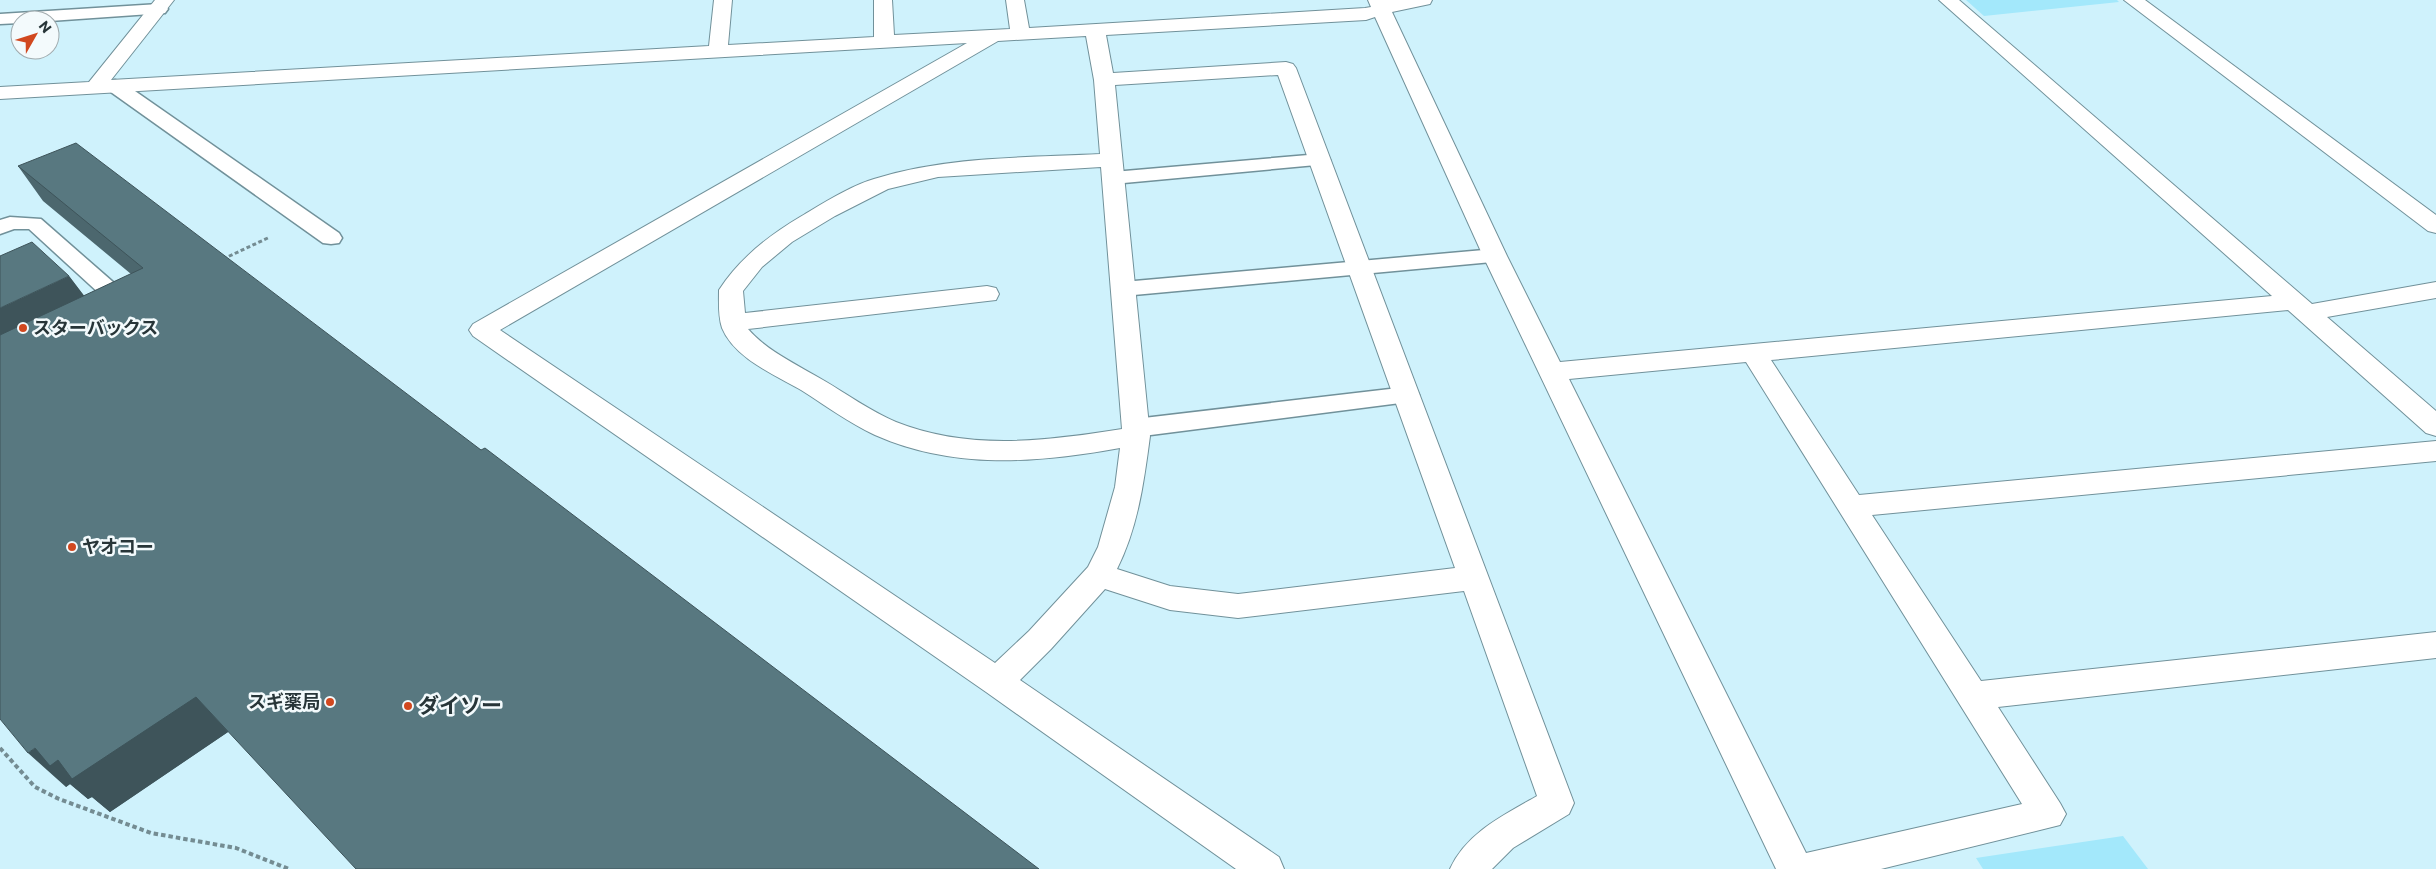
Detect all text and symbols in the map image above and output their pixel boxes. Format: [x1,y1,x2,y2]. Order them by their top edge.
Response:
north arrow [10,10,60,60]
text: N [36,17,55,36]
place label: スターバックス [33,316,158,338]
marker: スターバックス [17,322,29,334]
place label: ヤオコー [82,535,154,557]
marker: ヤオコー [66,541,78,553]
place label: スギ薬局 [248,690,320,712]
place label: ダイソー [418,692,502,717]
marker: スギ薬局 [324,696,336,708]
marker: ダイソー [402,700,414,712]

